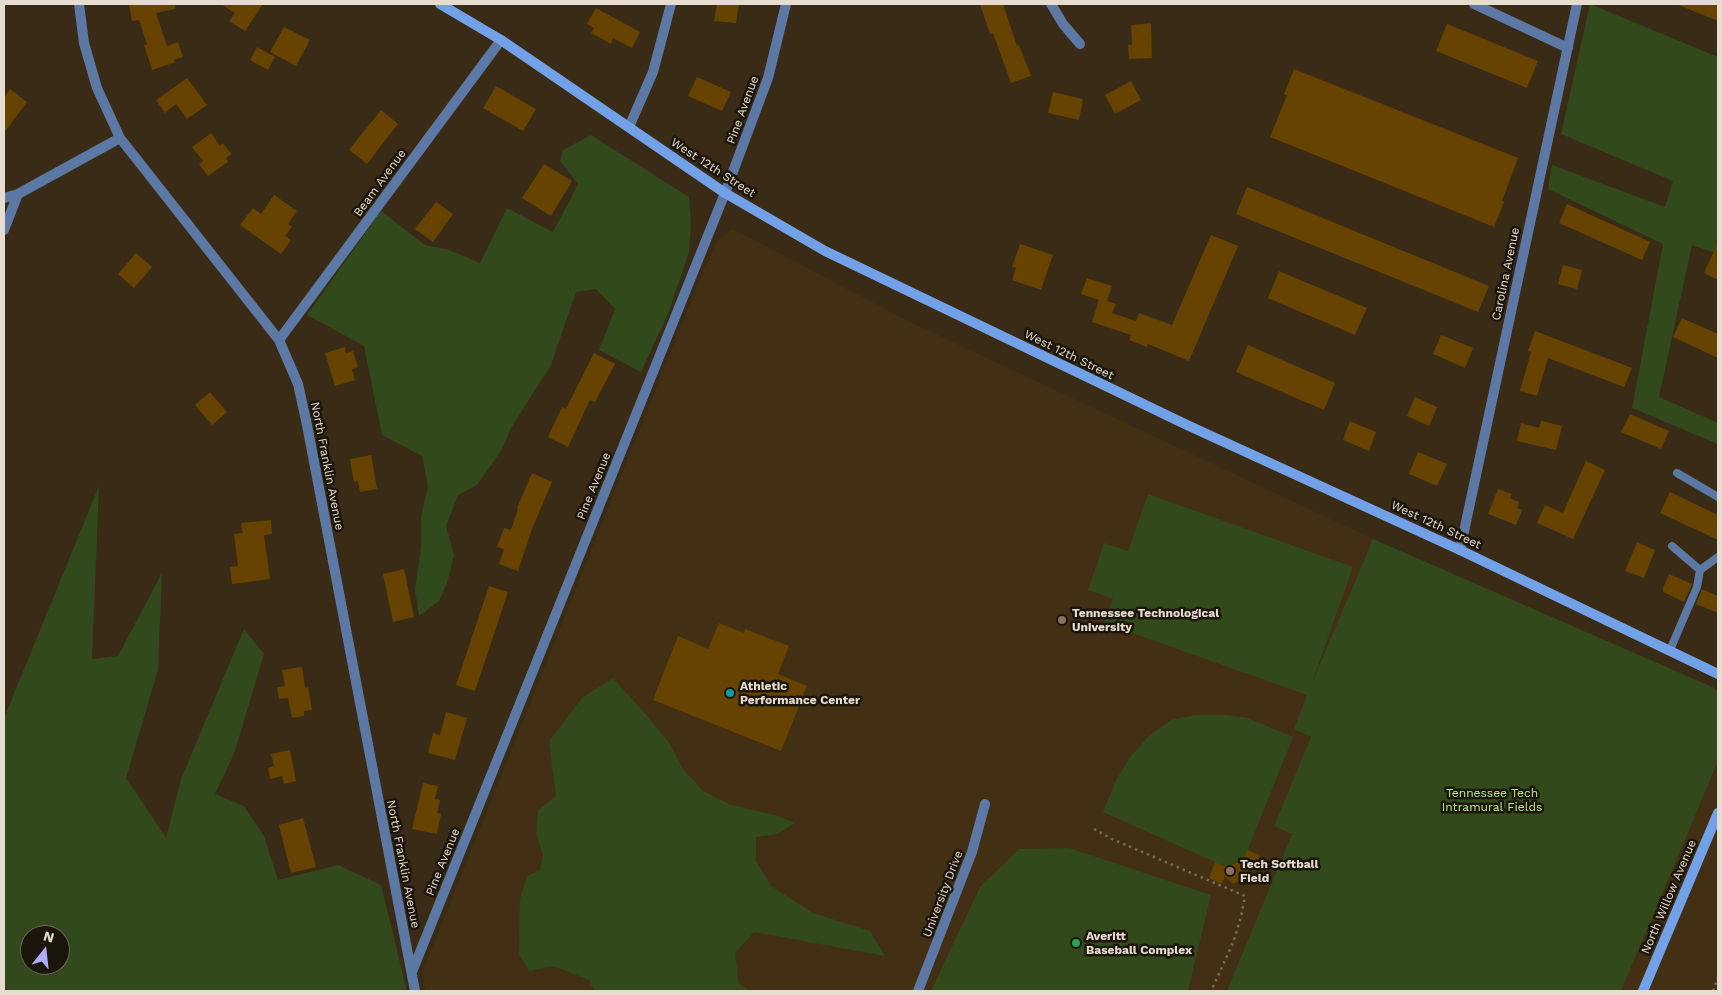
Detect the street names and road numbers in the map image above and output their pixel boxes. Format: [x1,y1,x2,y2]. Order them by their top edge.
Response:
street label: Pine Avenue [724,74,762,146]
street label: West 12th Street [668,135,758,201]
street label: Beam Avenue [351,147,409,219]
street label: Carolina Avenue [1489,226,1523,322]
street label: West 12th Street [1022,327,1116,383]
street label: North Franklin Avenue [307,401,347,531]
street label: Pine Avenue [574,450,614,522]
street label: West 12th Street [1389,498,1483,552]
street label: North Franklin Avenue [383,799,423,929]
street label: Pine Avenue [423,826,463,898]
street label: North Willow Avenue [1638,838,1700,956]
street label: University Drive [920,849,966,939]

